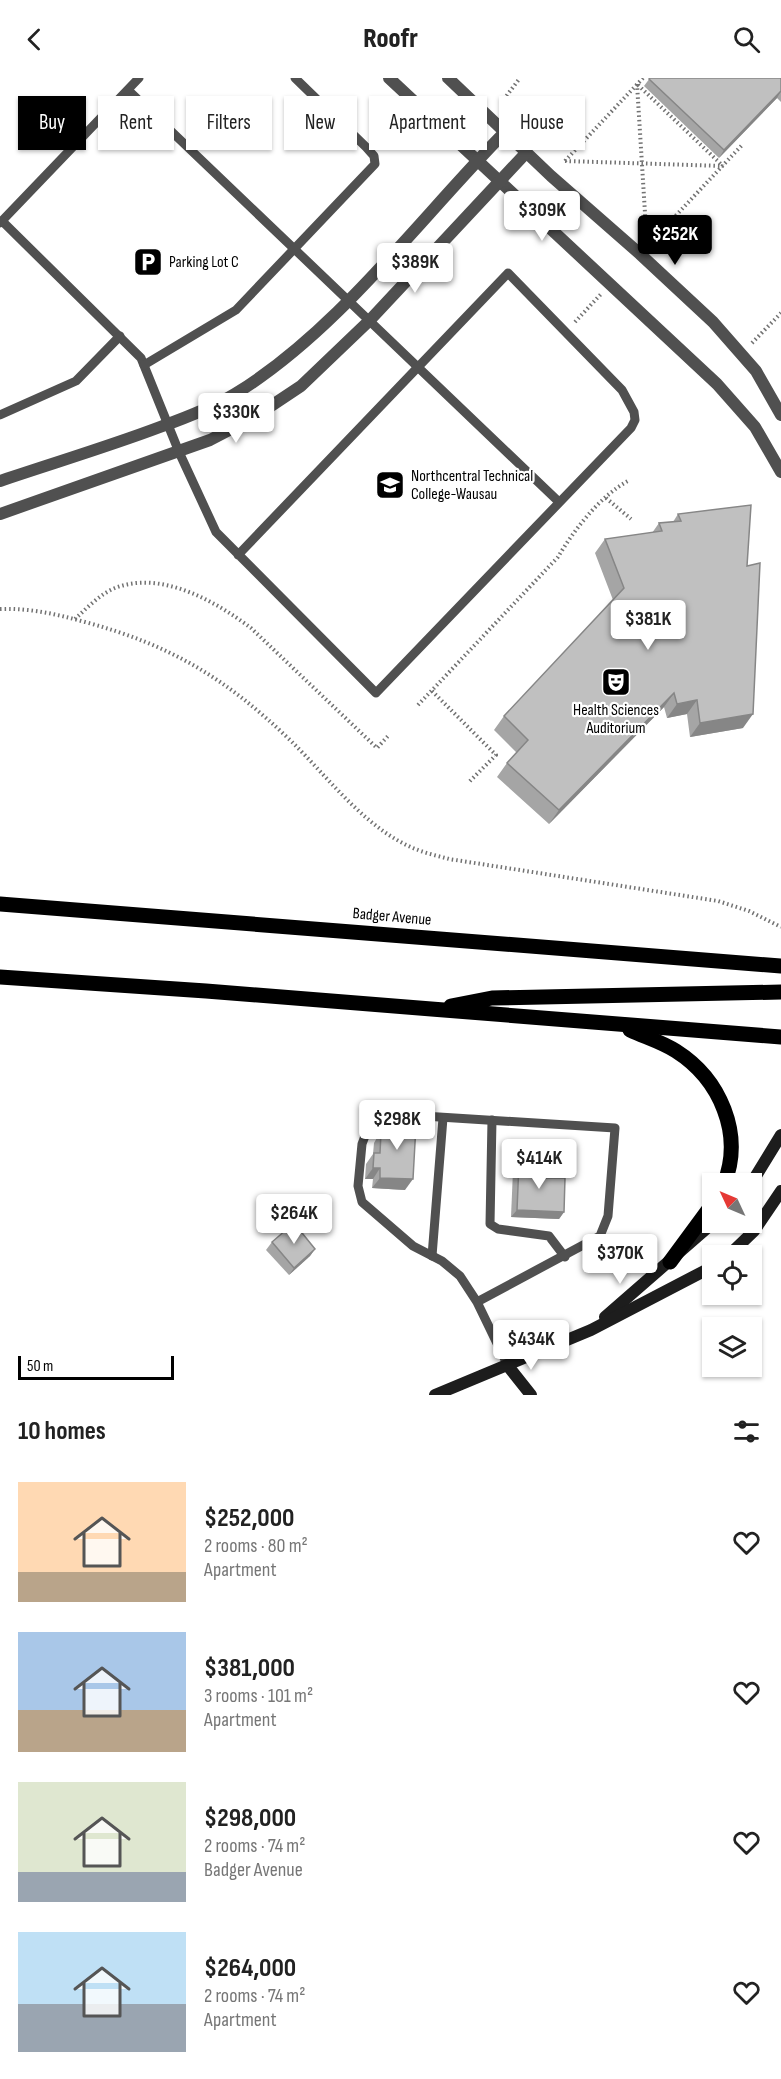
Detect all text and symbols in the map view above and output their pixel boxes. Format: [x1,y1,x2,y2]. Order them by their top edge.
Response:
icon: back [18,23,51,56]
text: Roofr [363,23,418,55]
icon: search [730,23,763,56]
chip: Buy [18,96,86,150]
chip: Rent [98,96,174,150]
chip: Filters [186,96,272,150]
chip: New [284,96,357,150]
chip: Apartment [369,96,487,150]
chip: House [499,96,585,150]
pin: $309K [500,191,584,242]
text: $309K [518,198,566,222]
pin: $252K [633,215,717,266]
text: $252K [652,222,698,246]
pin: $389K [373,243,457,294]
parking icon: Parking Lot C [132,246,164,278]
text: $389K [391,250,439,274]
place label: Parking Lot C [169,253,239,272]
pin: $330K [194,393,278,444]
text: $330K [212,400,260,424]
place label: Northcentral Technical College-Wausau [411,467,533,504]
school or university icon: Northcentral Technical College-Wausau [374,469,406,501]
pin: $381K [606,600,690,651]
text: $381K [625,607,671,631]
theatre icon: Health Sciences Auditorium [600,666,632,698]
place label: Health Sciences Auditorium [573,701,659,738]
street label: Badger Avenue [352,904,432,930]
pin: $298K [355,1100,439,1151]
text: $298K [373,1107,421,1131]
pin: $414K [497,1139,581,1190]
text: $414K [516,1146,562,1170]
north arrow [702,1173,762,1233]
map controls [702,1173,762,1377]
pin: $264K [252,1194,336,1245]
text: $264K [270,1201,318,1225]
pin: $370K [578,1234,662,1285]
text: $370K [596,1241,644,1265]
button: locate [702,1245,762,1305]
button: layers [702,1317,762,1377]
pin: $434K [489,1320,573,1371]
text: $434K [507,1327,555,1351]
scale bar [18,1353,174,1380]
text: 50 m [27,1357,53,1376]
icon: filters [730,1415,763,1448]
text: 10 homes [18,1416,106,1447]
text: $252,000 [204,1503,294,1534]
icon: home [66,1506,138,1578]
icon: heart [730,1526,763,1559]
text: 2 rooms · 80 m² [204,1534,308,1558]
text: Apartment [204,1558,277,1582]
text: $381,000 [204,1653,295,1684]
icon: home [66,1656,138,1728]
icon: heart [730,1676,763,1709]
text: 3 rooms · 101 m² [204,1684,313,1708]
text: Apartment [204,1708,277,1732]
text: $298,000 [204,1803,296,1834]
icon: home [66,1806,138,1878]
icon: heart [730,1826,763,1859]
text: 2 rooms · 74 m² [204,1834,305,1858]
text: Badger Avenue [204,1858,303,1882]
text: $264,000 [204,1953,296,1984]
icon: home [66,1956,138,2028]
icon: heart [730,1976,763,2009]
text: 2 rooms · 74 m² [204,1984,305,2008]
text: Apartment [204,2008,277,2032]

